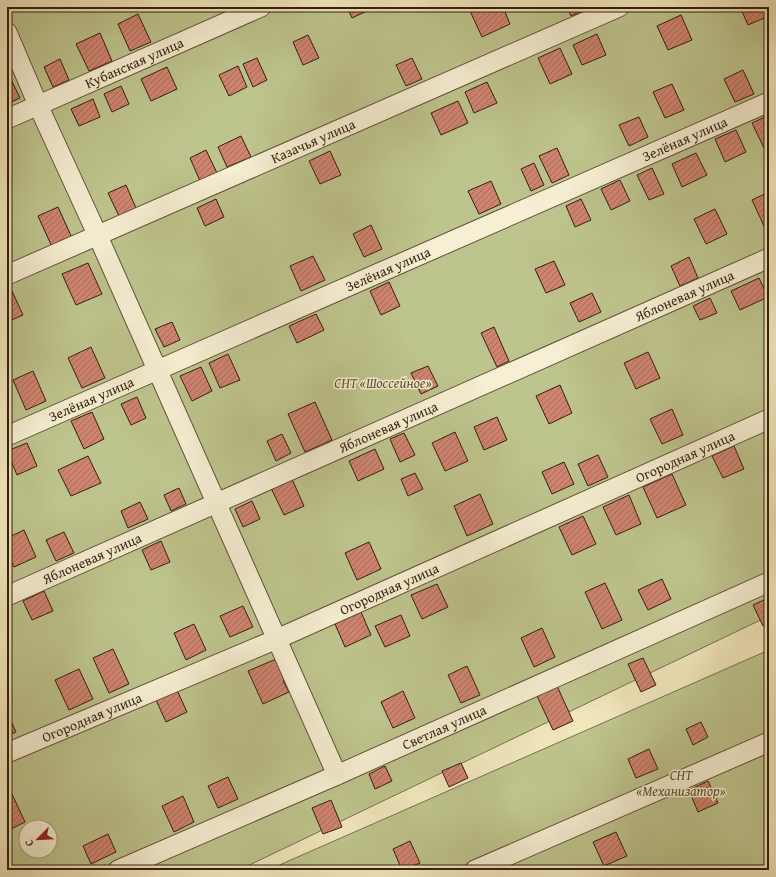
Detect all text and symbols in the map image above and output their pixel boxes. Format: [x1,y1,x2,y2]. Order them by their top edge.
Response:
street label: Кубанская улица [82,32,187,93]
street label: Зелёная улица [639,111,731,166]
street label: Казачья улица [268,114,359,168]
street label: Зелёная улица [342,241,434,296]
street label: Яблоневая улица [631,265,737,327]
street label: Зелёная улица [46,372,137,426]
park label: СНТ «Шоссейное» [334,373,432,393]
street label: Яблоневая улица [335,396,441,458]
street label: Огородная улица [632,426,738,487]
street label: Яблоневая улица [38,527,145,589]
street label: Огородная улица [336,558,442,620]
street label: Огородная улица [39,687,145,747]
street label: Светлая улица [399,699,490,755]
park label: СНТ «Механизатор» [636,765,726,801]
north arrow [18,819,58,859]
text: С [20,837,37,849]

